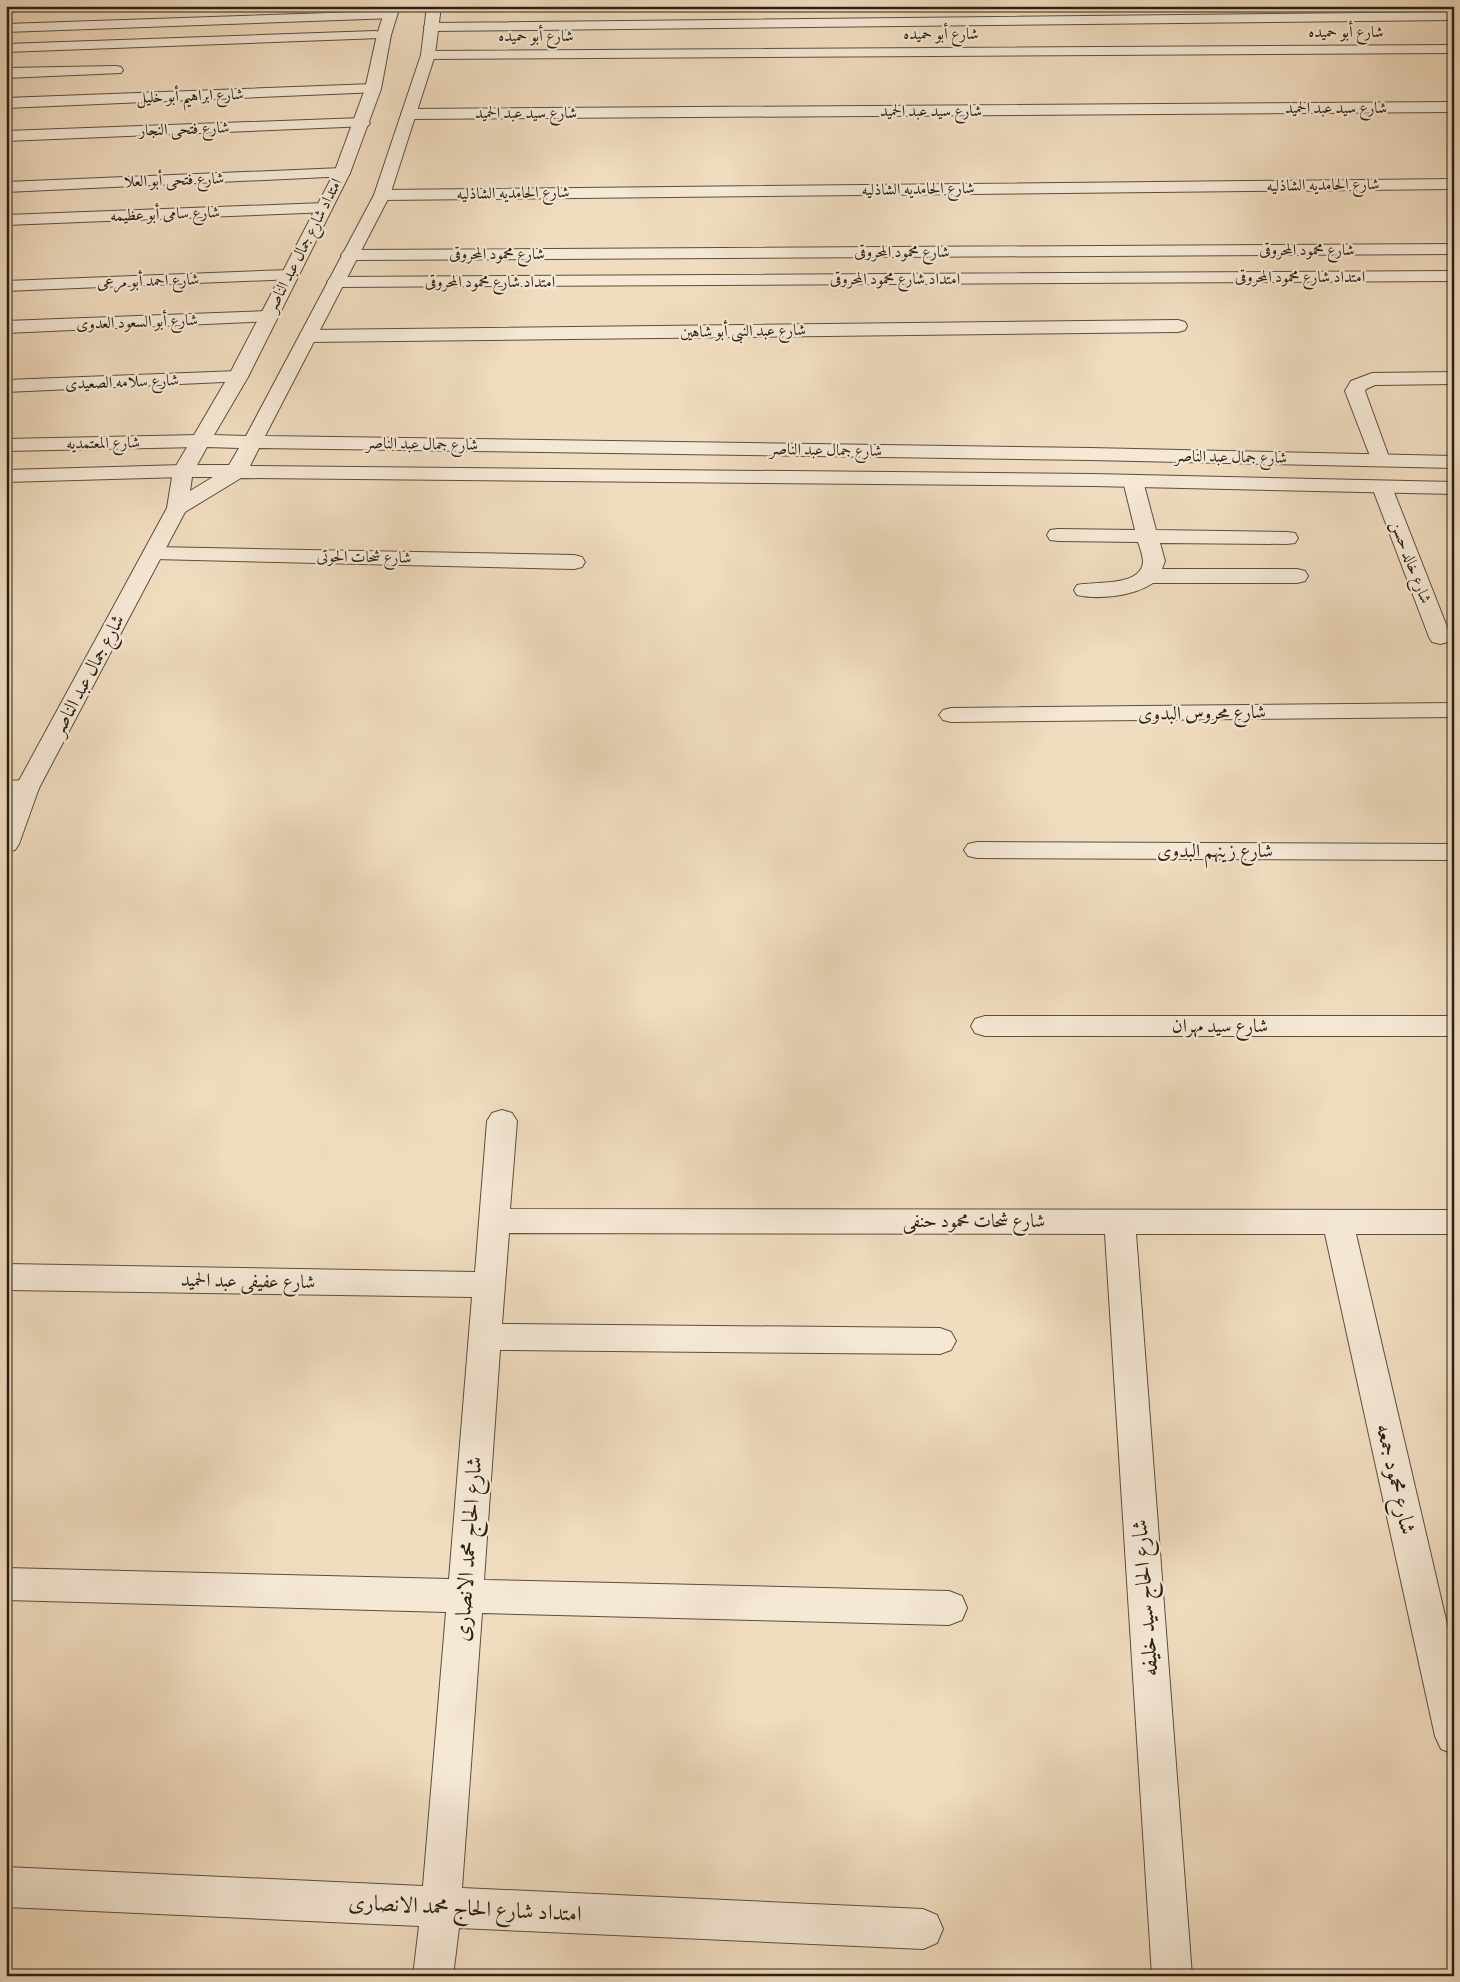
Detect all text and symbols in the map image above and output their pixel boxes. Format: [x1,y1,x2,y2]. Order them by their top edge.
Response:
street label: شارع أبو حميده [1308,20,1384,45]
street label: شارع أبو حميده [903,22,979,47]
street label: شارع أبو حميده [498,24,574,49]
street label: شارع ابراهيم أبو خليل [136,82,244,114]
street label: شارع سيد عبد الحميد [1285,97,1387,121]
street label: شارع سيد عبد الحميد [880,100,982,124]
street label: شارع سيد عبد الحميد [475,102,577,126]
street label: شارع فتحى النجار [136,116,230,144]
street label: شارع فتحى أبو العلا [123,166,225,195]
street label: شارع الحامديه الشاذليه [1266,173,1380,199]
street label: امتداد شارع جمال عبد الناصر [260,174,349,318]
street label: شارع الحامديه الشاذليه [861,177,975,203]
street label: شارع الحامديه الشاذليه [456,181,570,207]
street label: شارع سامى أبو عظيمه [110,200,220,229]
street label: شارع محمود المحروقى [1259,239,1355,263]
street label: شارع محمود المحروقى [854,241,950,265]
street label: شارع محمود المحروقى [449,243,545,267]
street label: امتداد شارع محمود المحروقى [1235,266,1365,290]
street label: شارع احمد أبو مرعى [96,267,200,296]
street label: امتداد شارع محمود المحروقى [830,268,960,292]
street label: امتداد شارع محمود المحروقى [425,271,555,295]
street label: شارع أبو السعود العدوى [76,308,198,337]
street label: شارع عبد النبى أبو شاهين [680,318,806,345]
street label: شارع سلامه الصعيدى [65,369,179,397]
street label: شارع المعتمديه [66,431,140,457]
street label: شارع جمال عبد الناصر [364,432,478,458]
street label: شارع جمال عبد الناصر [768,438,882,464]
street label: شارع جمال عبد الناصر [1173,445,1287,471]
street label: شارع خالد حسن [1383,517,1437,607]
street label: شارع شحات الحوتى [316,545,411,571]
street label: شارع جمال عبد الناصر [44,610,133,743]
street label: شارع محروس البدوى [1138,699,1266,729]
street label: شارع زينهم البدوى [1157,838,1273,869]
street label: شارع سيد مهران [1172,1013,1268,1041]
street label: شارع شحات محمود حنفى [903,1208,1045,1236]
street label: شارع عفيفى عبد الحميد [180,1267,316,1297]
street label: شارع محمود جمعه [1366,1421,1423,1538]
street label: شارع الحاج محمد الانصارى [447,1455,493,1643]
street label: شارع الحاج سيد خليفه [1125,1518,1169,1678]
street label: امتداد شارع الحاج محمد الانصارى [347,1887,582,1933]

